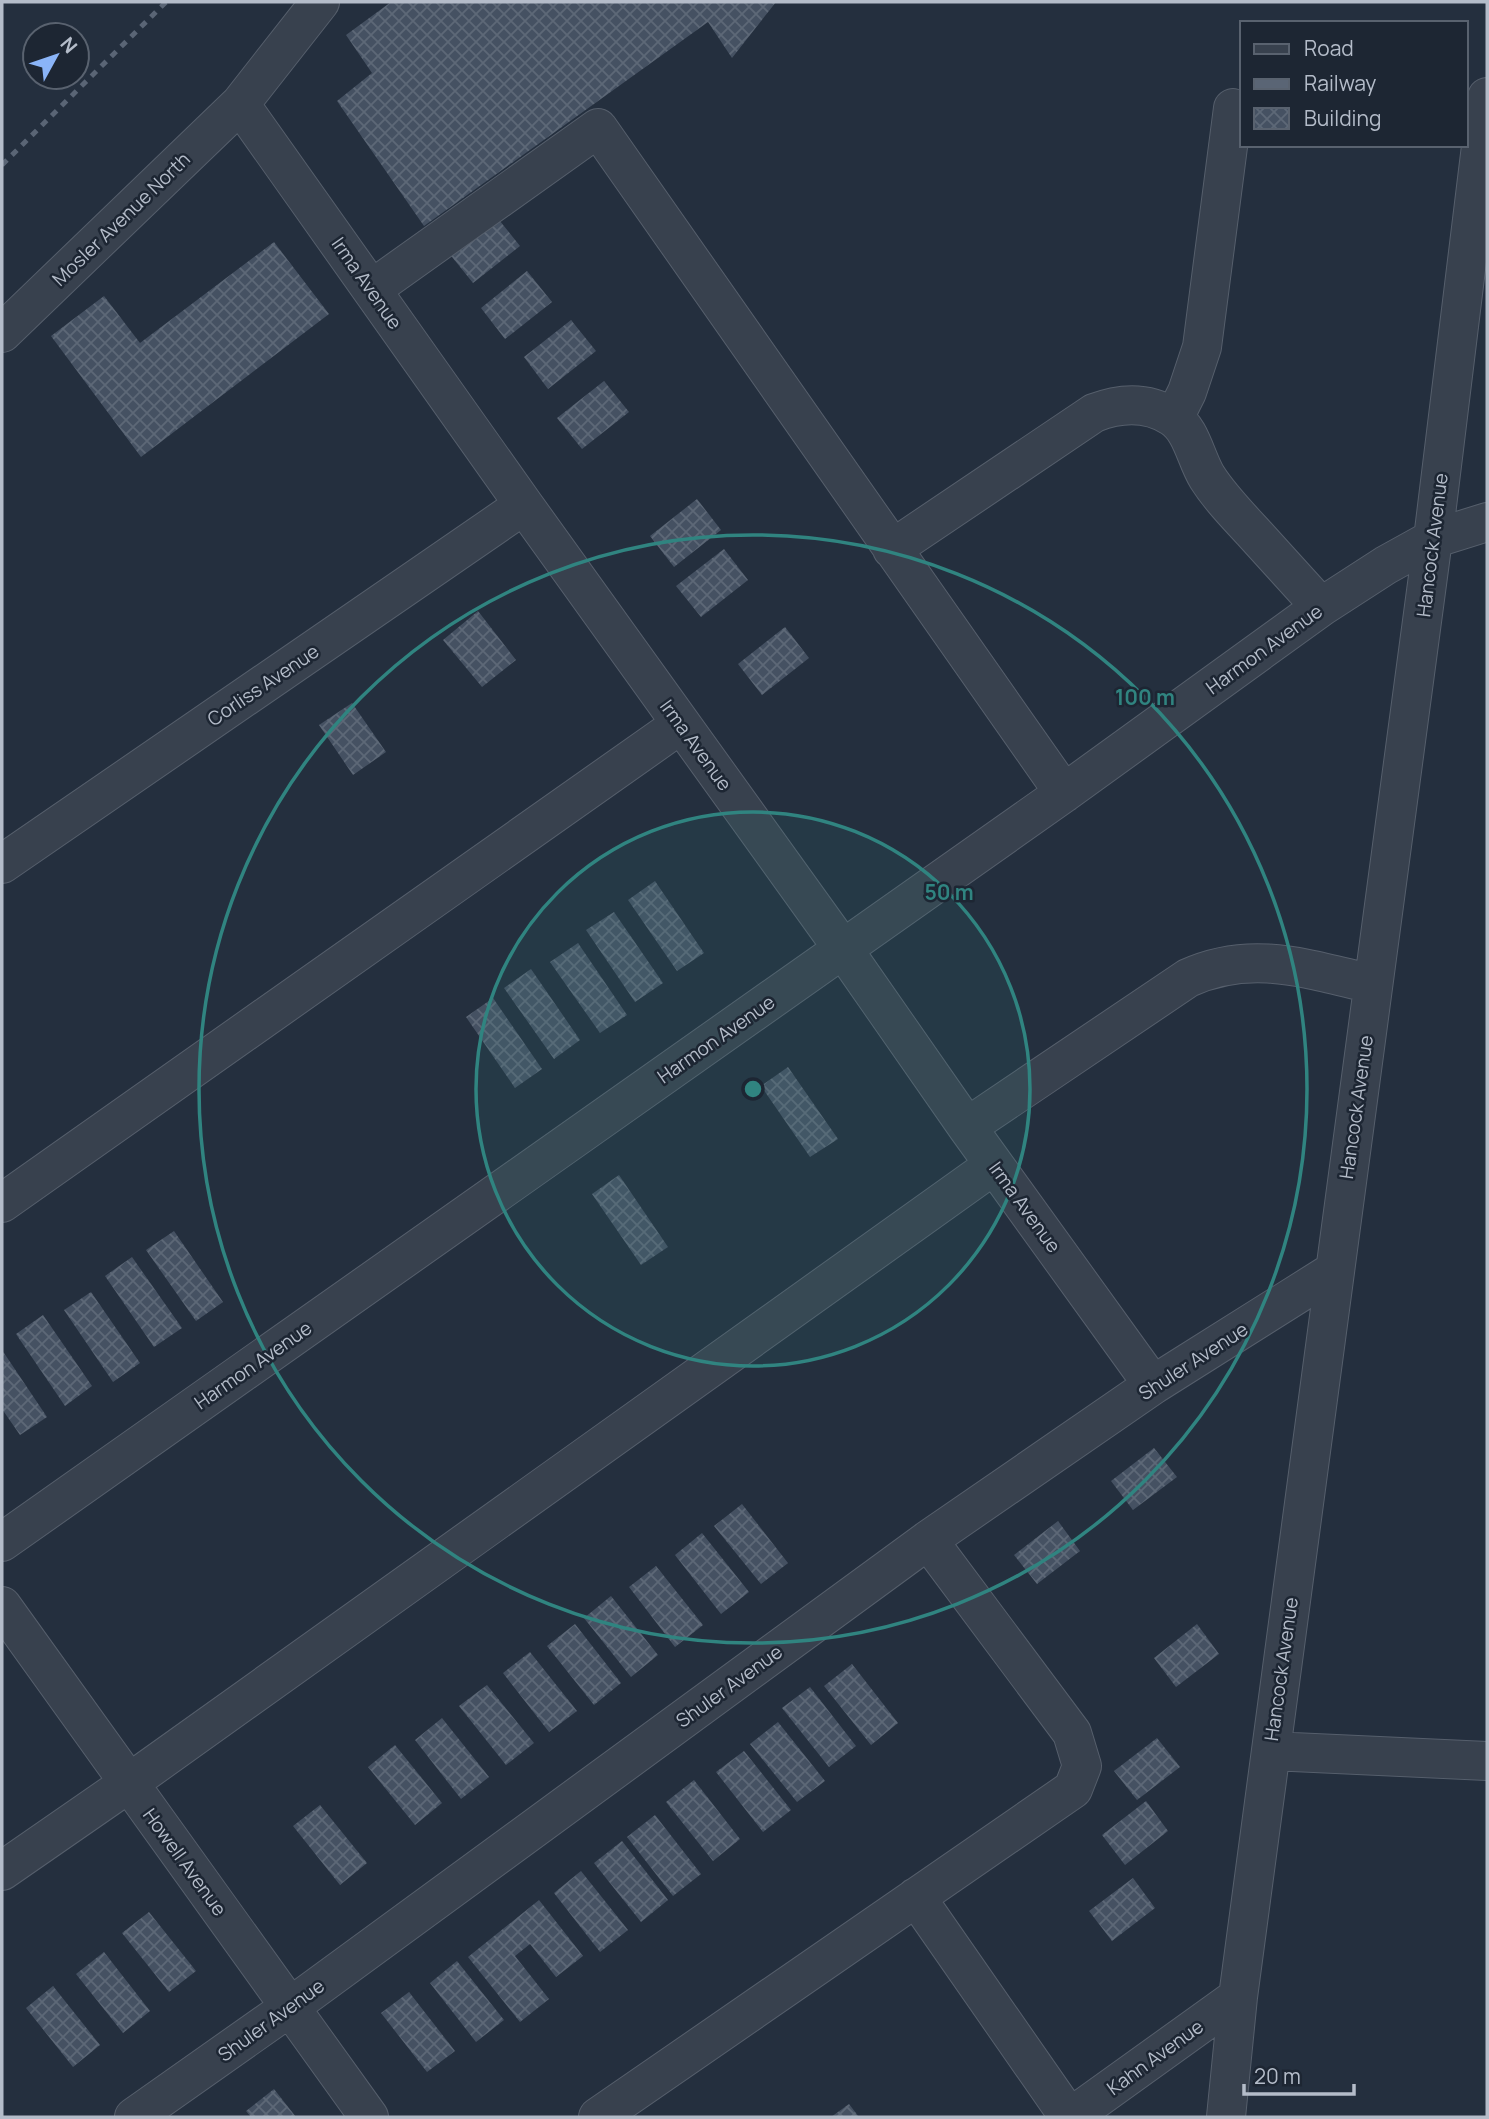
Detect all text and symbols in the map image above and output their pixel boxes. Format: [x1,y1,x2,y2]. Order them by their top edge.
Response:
north arrow [21,21,91,91]
legend [1240,21,1468,147]
text: N [55,31,83,59]
text: Road [1304,34,1354,62]
text: Railway [1304,69,1376,97]
text: Building [1304,104,1381,132]
street label: Mosler Avenue North [46,146,196,292]
street label: Irma Avenue [326,232,408,334]
street label: Hancock Avenue [1410,471,1454,619]
street label: Harmon Avenue [1201,598,1327,700]
street label: Corliss Avenue [202,638,324,732]
text: 100 m [1115,683,1175,711]
street label: Irma Avenue [654,694,738,796]
text: 50 m [924,878,974,906]
street label: Harmon Avenue [652,989,780,1089]
street label: Hancock Avenue [1333,1033,1379,1181]
centre of rings [741,1077,765,1101]
street label: Irma Avenue [983,1156,1067,1258]
street label: Harmon Avenue [189,1315,317,1415]
street label: Shuler Avenue [1133,1316,1253,1406]
street label: Hancock Avenue [1258,1595,1304,1743]
street label: Shuler Avenue [671,1639,787,1733]
street label: Howell Avenue [137,1803,233,1921]
street label: Shuler Avenue [213,1973,329,2067]
street label: Kahn Avenue [1102,2013,1208,2101]
scale bar [1244,2052,1354,2096]
text: 20 m [1254,2062,1301,2090]

